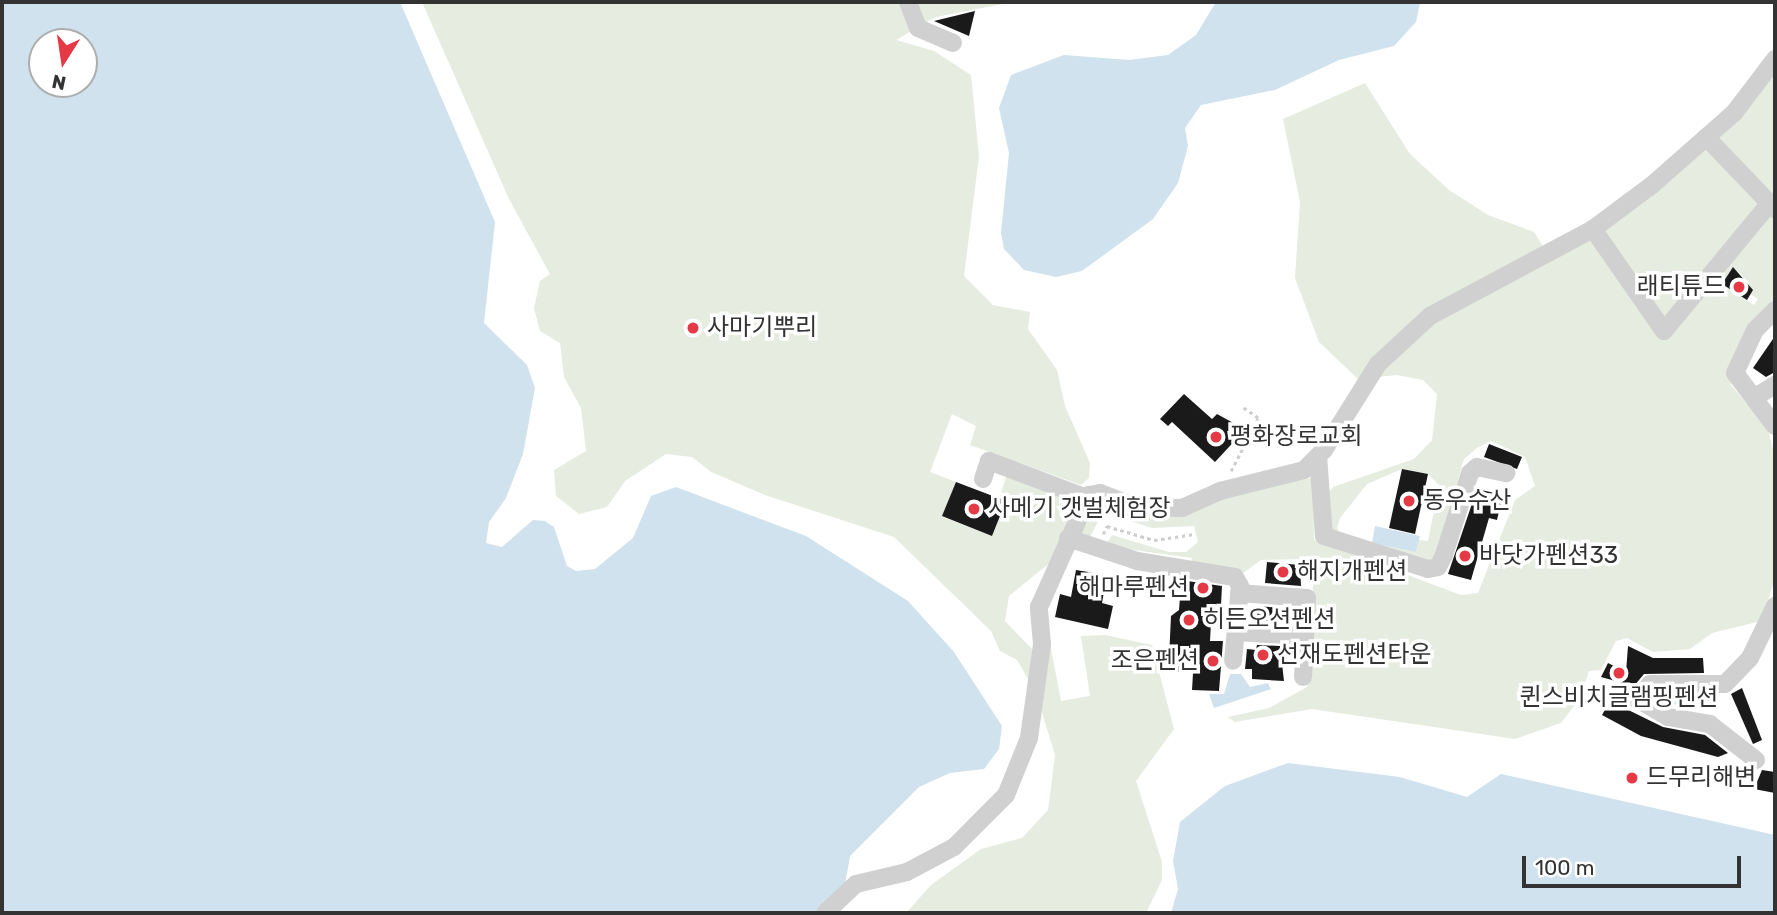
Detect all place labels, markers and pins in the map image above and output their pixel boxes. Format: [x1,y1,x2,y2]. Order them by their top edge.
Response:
place label: 래티튜드 [1637,273,1725,301]
marker: 래티튜드 [1731,279,1747,295]
place label: 사마기뿌리 [707,314,817,342]
marker: 사마기뿌리 [685,320,701,336]
place label: 평화장로교회 [1230,423,1362,451]
marker: 평화장로교회 [1208,429,1224,445]
place label: 동우수산 [1423,487,1511,515]
marker: 동우수산 [1401,493,1417,509]
place label: 사메기 갯벌체험장 [988,495,1171,523]
marker: 사메기 갯벌체험장 [966,501,982,517]
place label: 바닷가펜션33 [1479,542,1618,570]
marker: 바닷가펜션33 [1457,548,1473,564]
place label: 해지개펜션 [1297,558,1407,586]
marker: 해지개펜션 [1275,564,1291,580]
place label: 해마루펜션 [1079,574,1189,602]
marker: 해마루펜션 [1195,580,1211,596]
place label: 히든오션펜션 [1203,606,1335,634]
marker: 히든오션펜션 [1181,612,1197,628]
place label: 선재도펜션타운 [1277,641,1432,669]
place label: 조은펜션 [1111,647,1199,675]
marker: 선재도펜션타운 [1255,647,1271,663]
marker: 조은펜션 [1205,653,1221,669]
marker: 퀸스비치글램핑펜션 [1611,665,1627,681]
place label: 퀸스비치글램핑펜션 [1520,684,1718,712]
place label: 드무리해변 [1646,764,1756,792]
marker: 드무리해변 [1624,770,1640,786]

